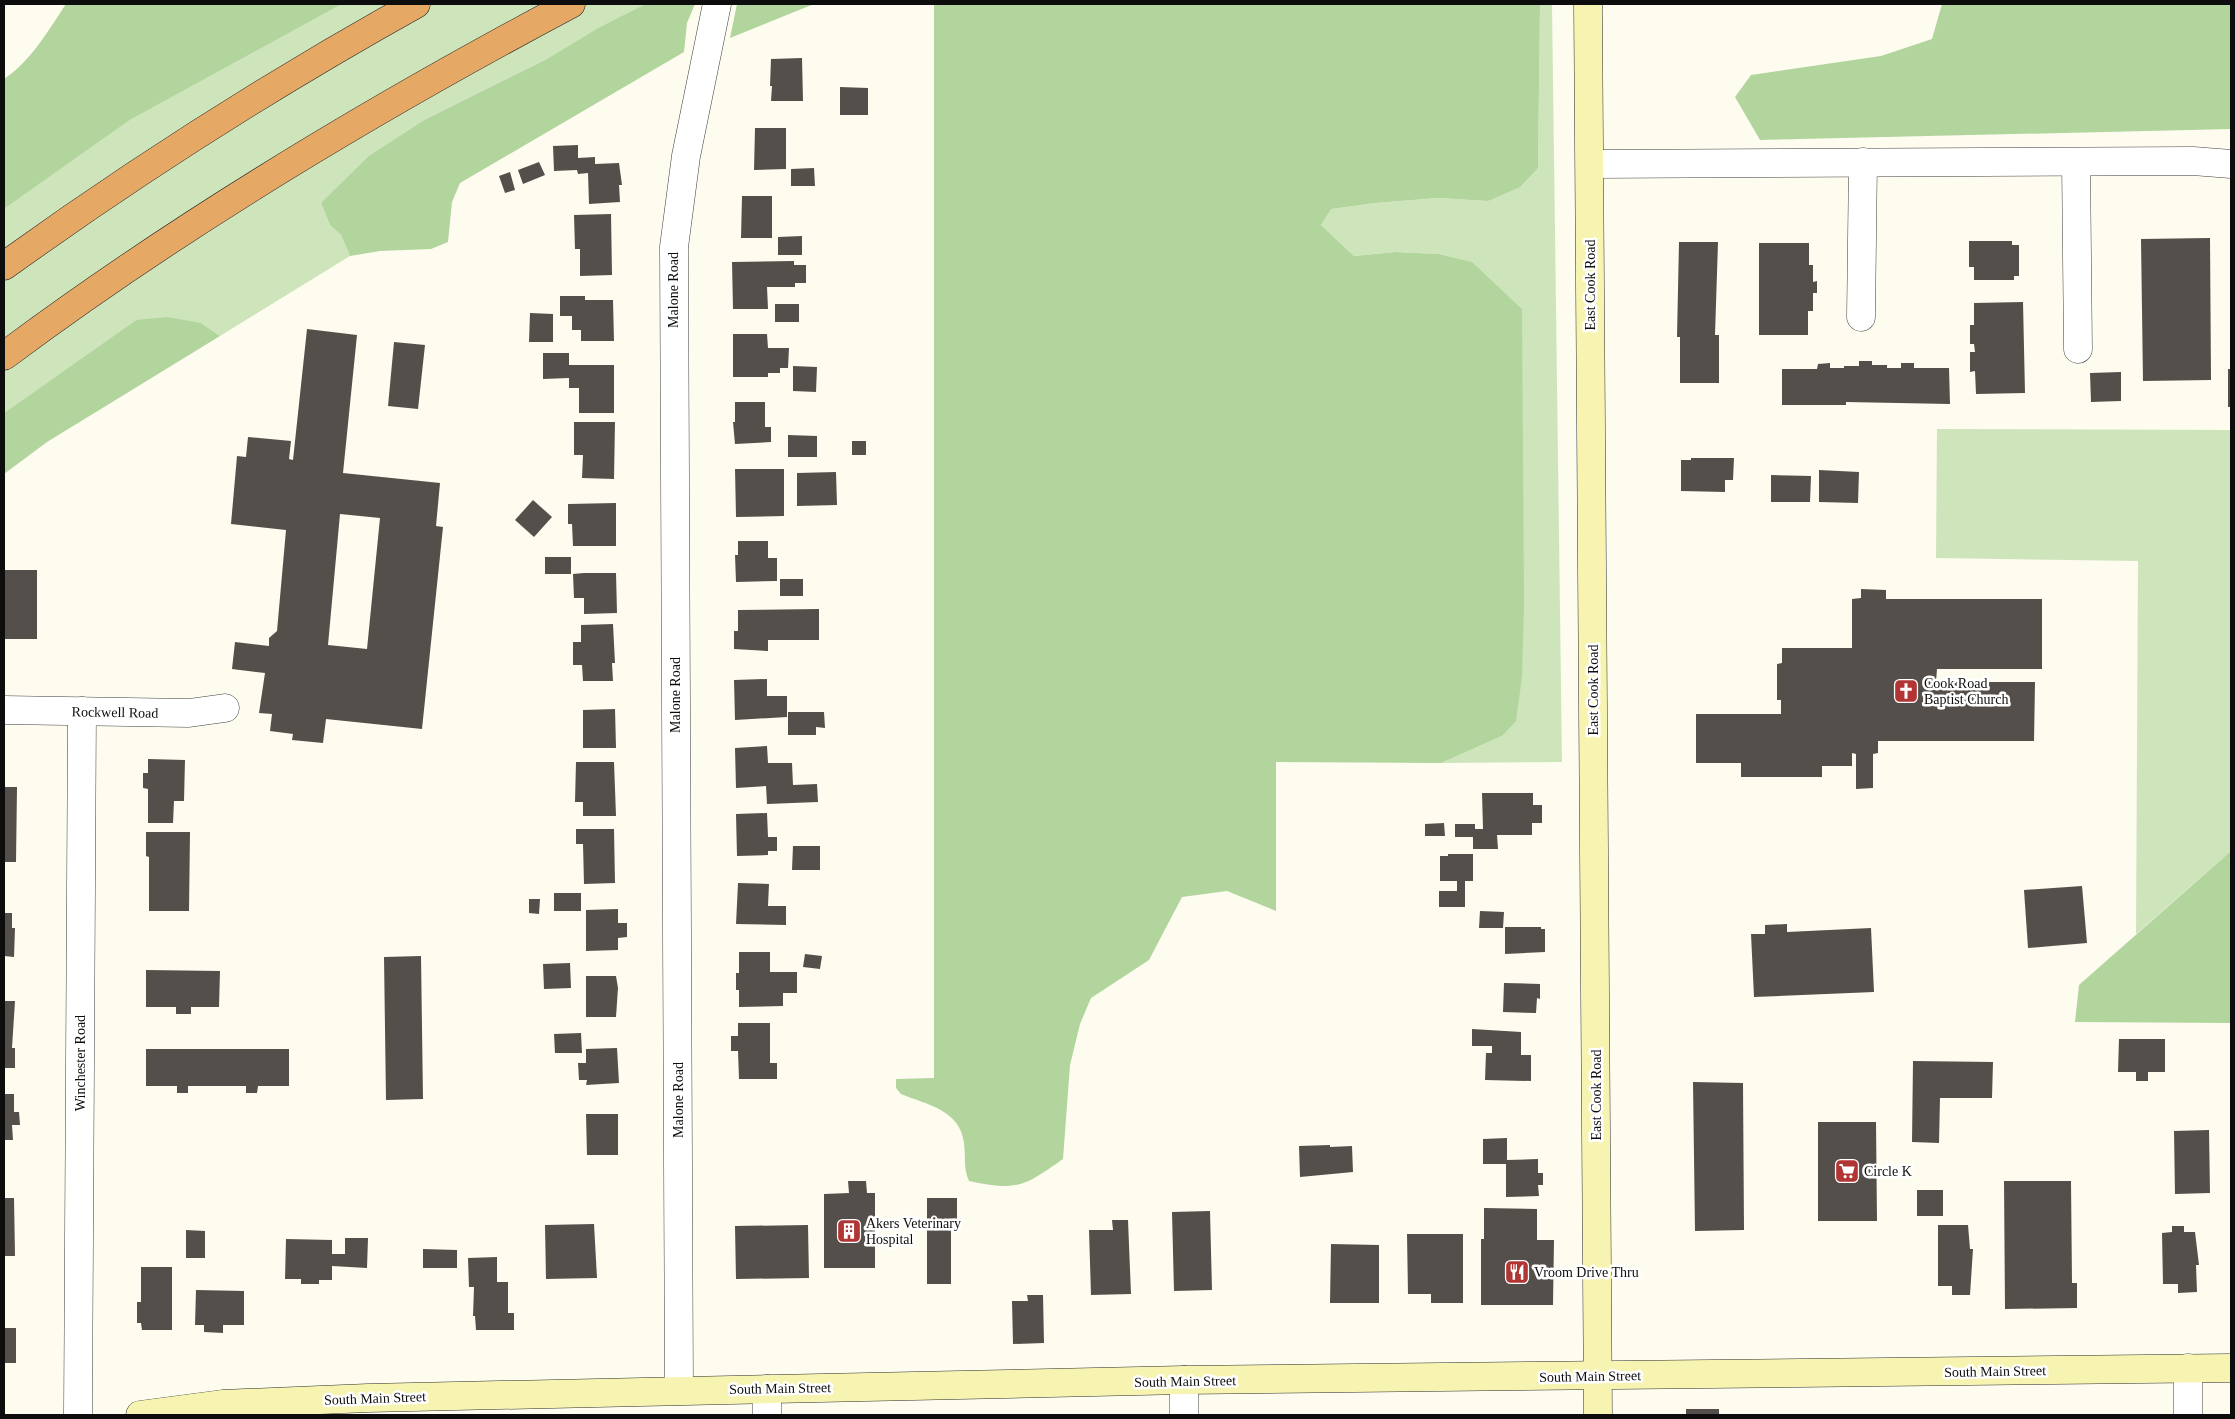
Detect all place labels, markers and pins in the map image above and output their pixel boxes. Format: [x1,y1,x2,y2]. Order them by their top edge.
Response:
place label: Cook Road Baptist Church [1924,676,2008,707]
church icon: Cook Road Baptist Church [1893,678,1919,704]
supermarket icon: Circle K [1834,1158,1860,1184]
place label: Circle K [1864,1164,1912,1179]
place label: Akers Veterinary Hospital [866,1216,961,1247]
building icon: Akers Veterinary Hospital [836,1218,862,1244]
restaurant icon: Vroom Drive Thru [1504,1259,1530,1285]
place label: Vroom Drive Thru [1534,1265,1639,1280]

